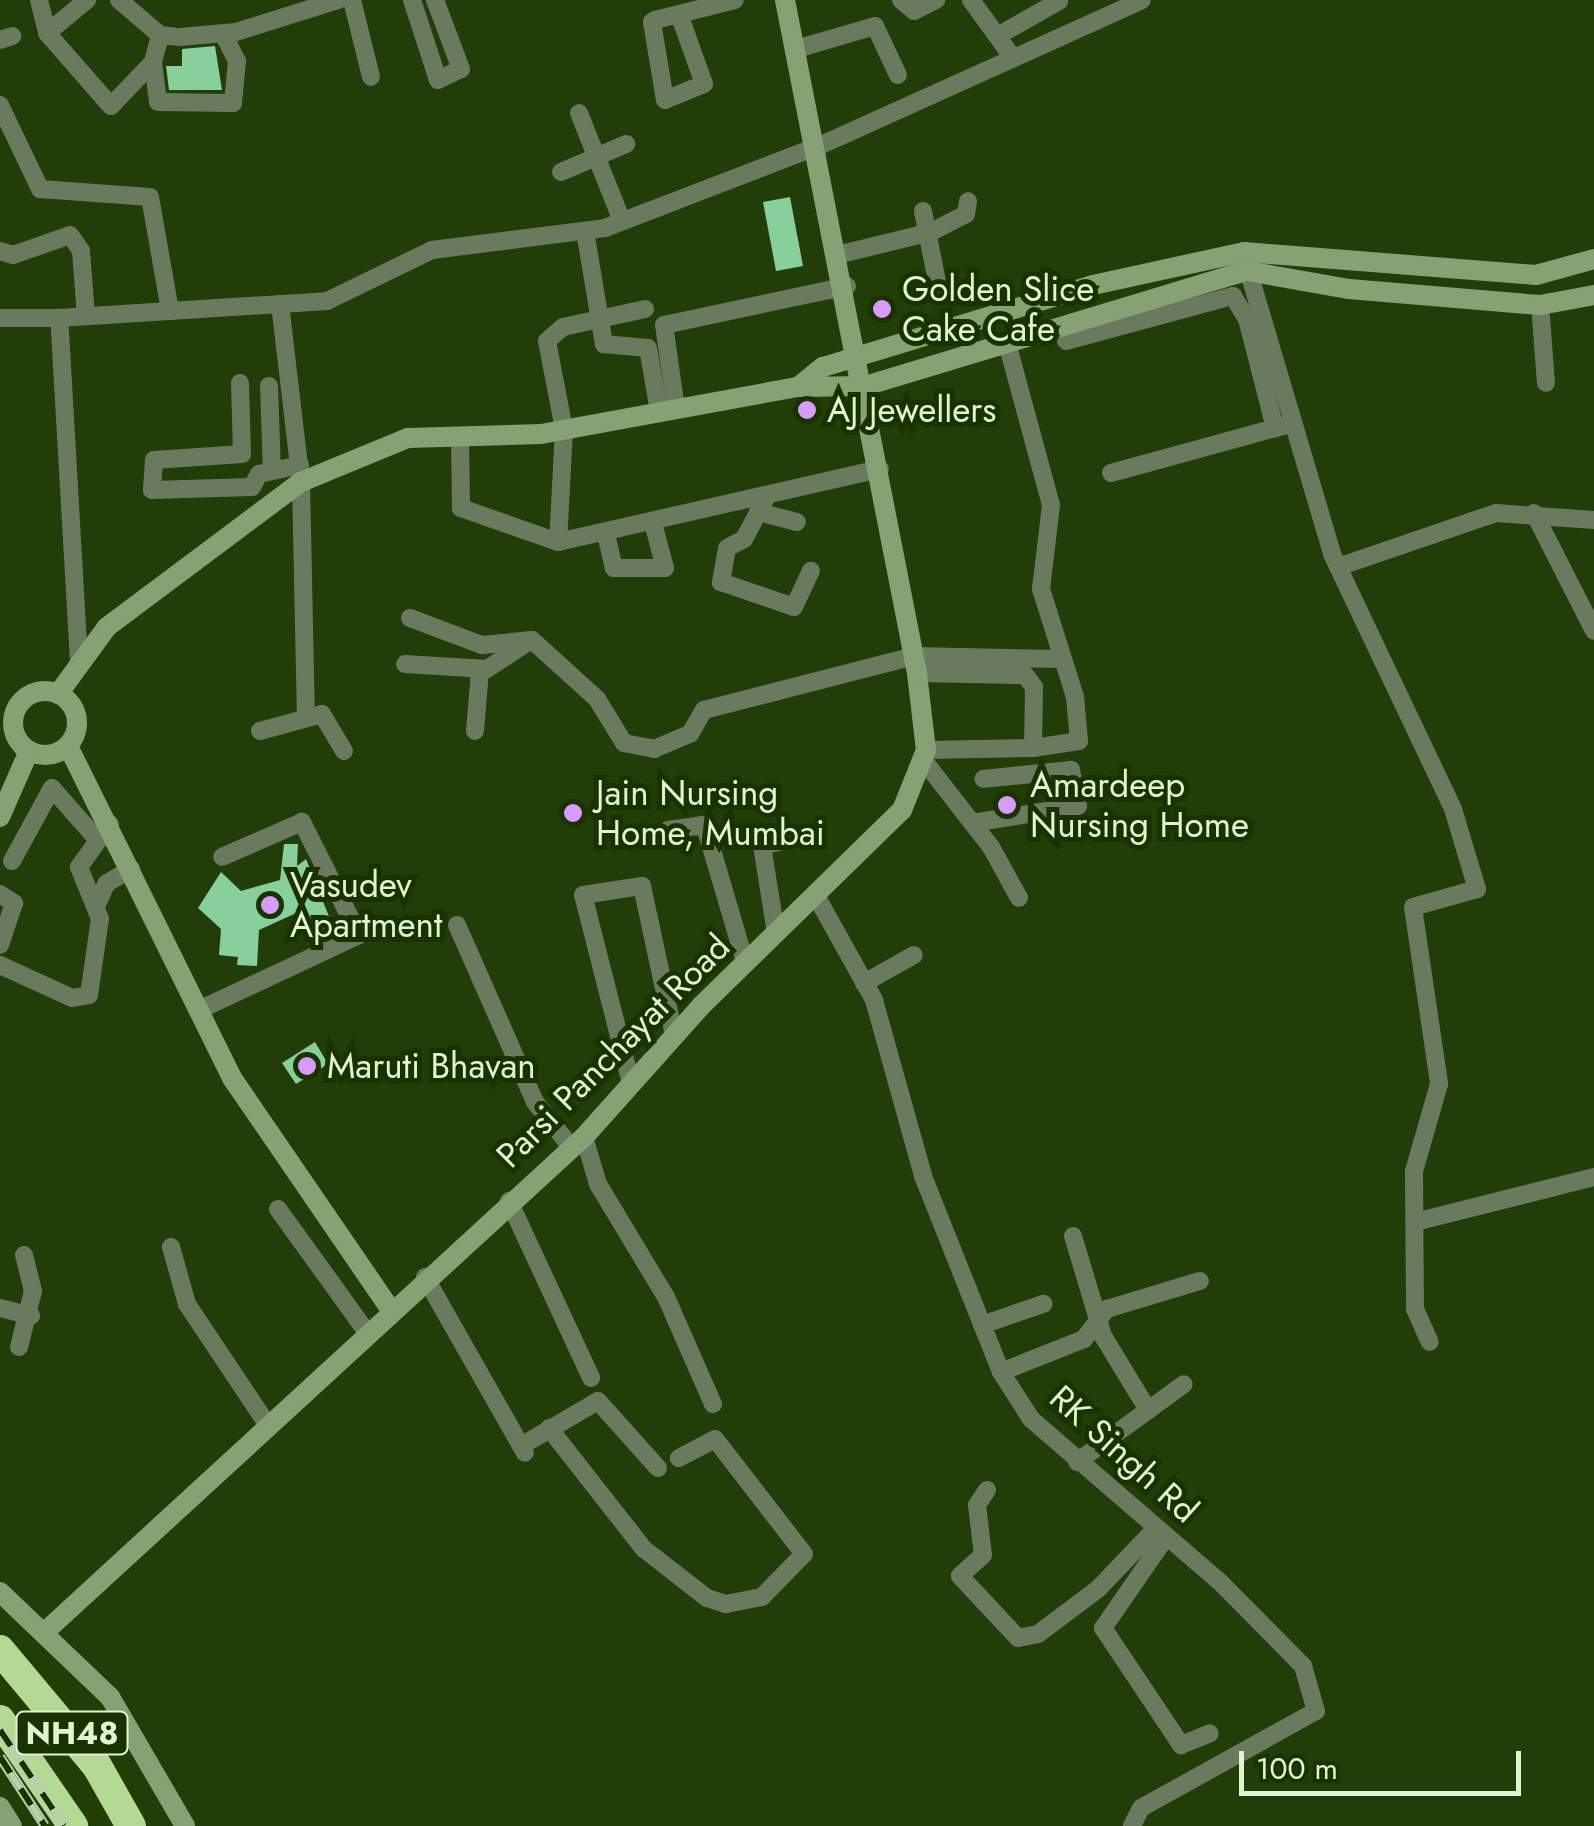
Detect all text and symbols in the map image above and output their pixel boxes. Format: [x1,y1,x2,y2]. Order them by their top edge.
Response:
place label: Golden Slice Cake Cafe [902,268,1094,350]
marker: Golden Slice Cake Cafe [871,298,893,320]
place label: AJ Jewellers [827,389,996,431]
marker: AJ Jewellers [796,399,818,421]
place label: Amardeep Nursing Home [1030,764,1249,846]
place label: Jain Nursing Home, Mumbai [596,772,825,854]
marker: Amardeep Nursing Home [994,792,1020,818]
marker: Jain Nursing Home, Mumbai [560,800,586,826]
place label: Vasudev Apartment [290,864,442,946]
marker: Vasudev Apartment [259,894,281,916]
street label: Parsi Panchayat Road [488,926,738,1176]
place label: Maruti Bhavan [327,1045,536,1087]
marker: Maruti Bhavan [296,1055,318,1077]
street label: RK Singh Rd [1041,1377,1207,1531]
road number: NH48 [15,1706,130,1760]
scale bar [1244,1731,1526,1793]
text: 100 m [1256,1747,1338,1790]

